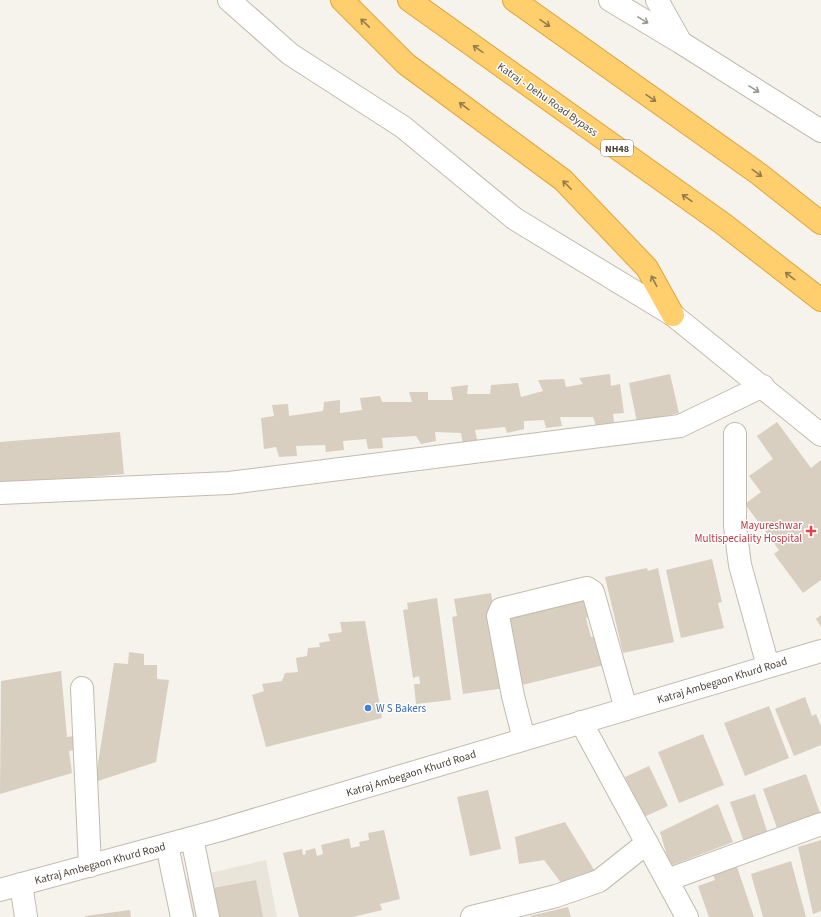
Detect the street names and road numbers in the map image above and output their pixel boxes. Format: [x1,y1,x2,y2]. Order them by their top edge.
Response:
street label: Katraj - Dehu Road Bypass [494,59,601,140]
road number: NH48 [601,140,633,156]
street label: Katraj Ambegaon Khurd Road [655,654,789,707]
street label: Katraj Ambegaon Khurd Road [344,747,478,800]
street label: Katraj Ambegaon Khurd Road [33,839,167,888]

